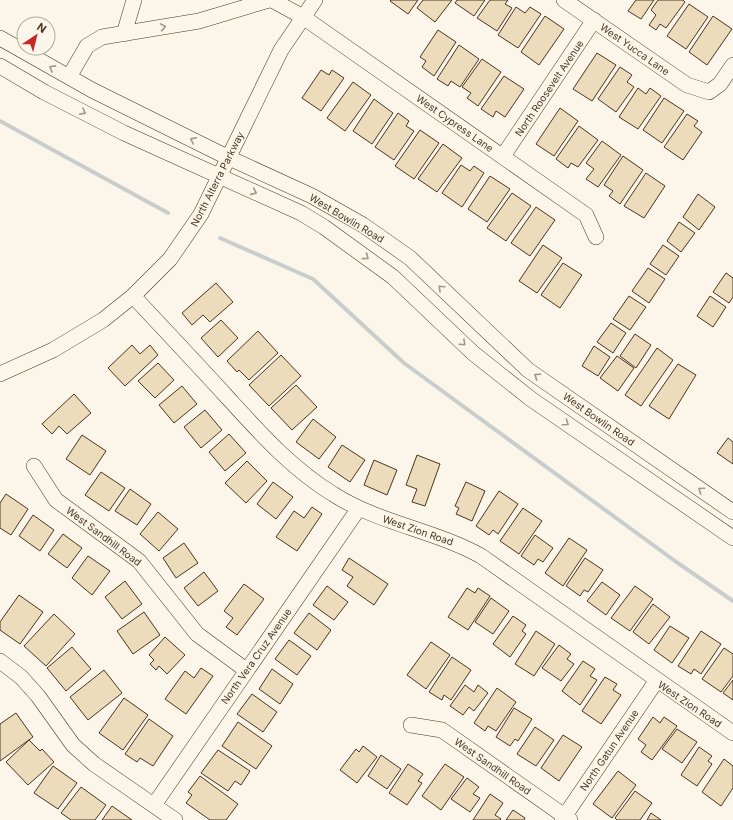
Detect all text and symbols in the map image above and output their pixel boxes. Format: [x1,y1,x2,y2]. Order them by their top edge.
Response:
north arrow [16,16,56,56]
text: N [34,20,49,36]
street label: West Yucca Lane [598,21,672,77]
one-way arrow [160,23,166,32]
street label: North Roosevelt Avenue [512,37,586,138]
one-way arrow [49,65,56,73]
street label: West Cypress Lane [414,92,496,154]
one-way arrow [79,107,86,115]
street label: North Alterra Parkway [188,129,246,228]
one-way arrow [189,137,197,145]
one-way arrow [250,188,257,196]
street label: West Bowlin Road [308,191,386,245]
one-way arrow [361,252,368,259]
one-way arrow [438,285,446,293]
one-way arrow [458,339,466,346]
one-way arrow [534,373,541,381]
street label: West Bowlin Road [561,390,637,448]
one-way arrow [561,418,568,425]
one-way arrow [698,487,705,495]
street label: West Sandhill Road [64,504,144,568]
street label: West Zion Road [381,512,455,548]
street label: North Vera Cruz Avenue [218,606,294,706]
street label: West Zion Road [656,678,724,730]
street label: North Gatun Avenue [577,707,641,793]
street label: West Sandhill Road [452,735,534,797]

